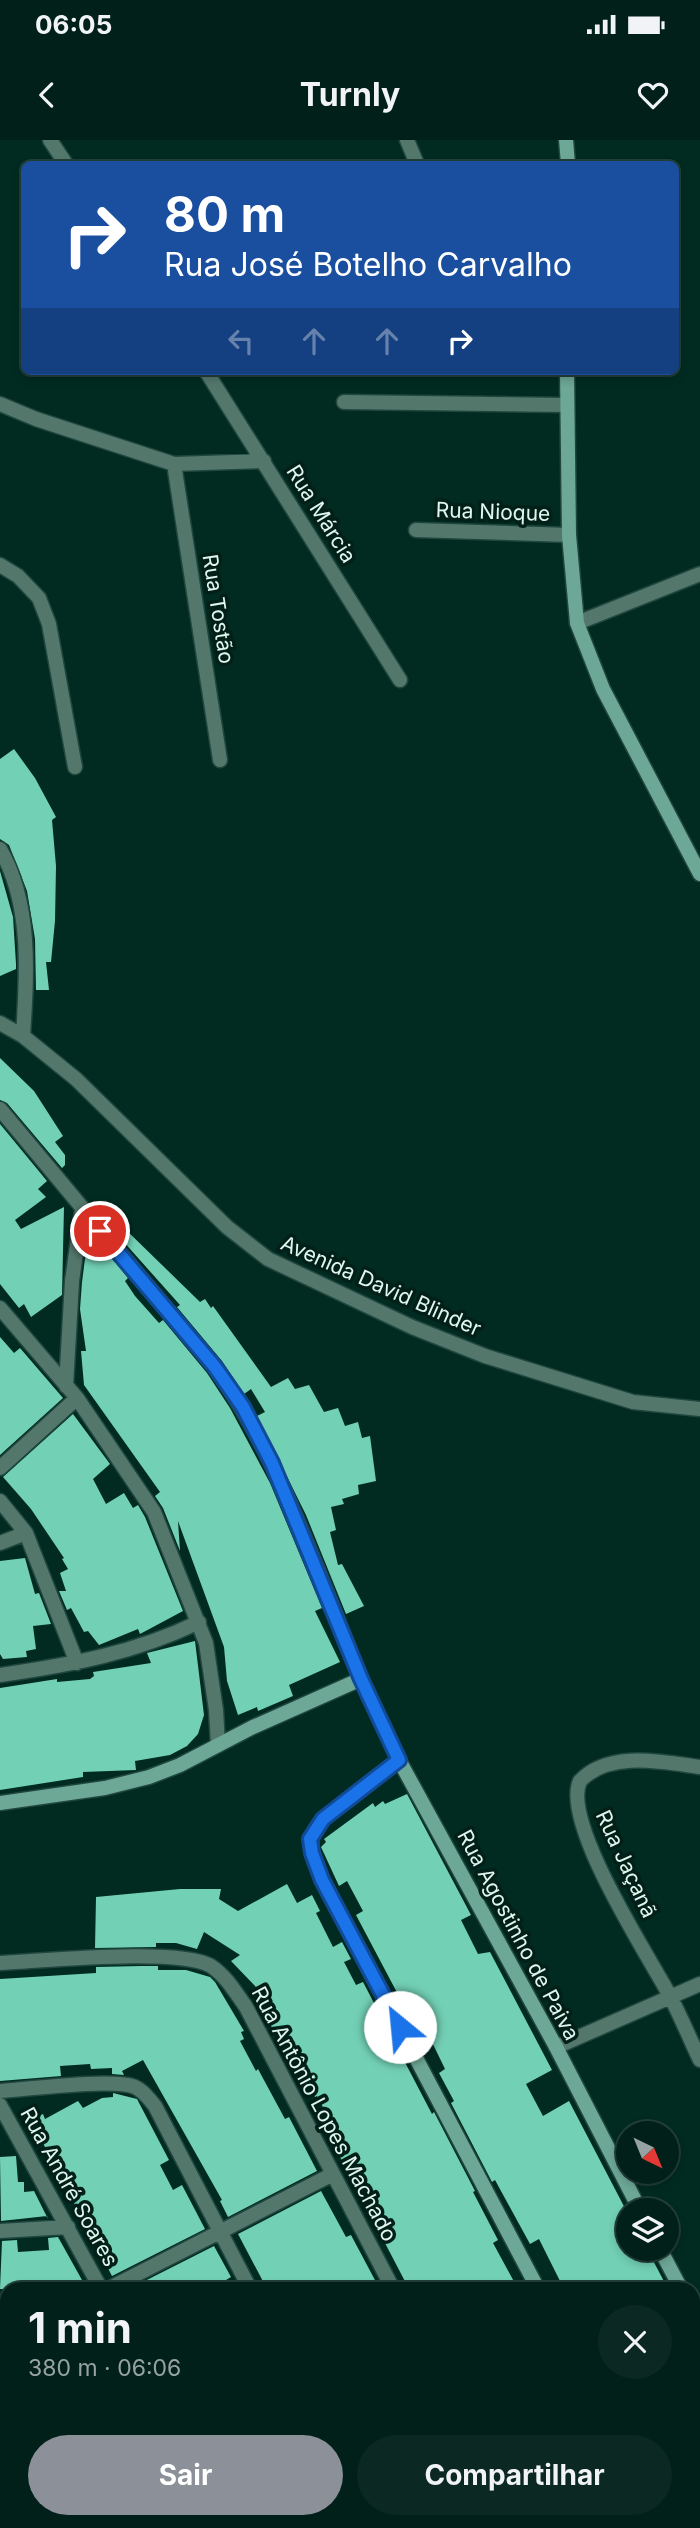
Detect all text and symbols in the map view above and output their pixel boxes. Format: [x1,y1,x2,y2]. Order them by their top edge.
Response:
text: 06:05 [35,9,112,40]
text: Turnly [300,75,400,114]
icon: back [28,76,66,114]
icon: heart [634,76,672,114]
text: 80 m [164,185,285,244]
icon: right [49,189,140,280]
text: Rua José Botelho Carvalho [164,245,572,284]
icon: left [222,322,260,360]
icon: ahead [295,322,333,360]
icon: ahead [368,322,406,360]
icon: right [441,322,479,360]
street label: Rua Márcia [281,460,361,567]
street label: Rua Nioque [435,497,551,526]
street label: Rua Tostão [197,552,239,665]
pin [70,1201,130,1261]
icon: arrive [81,1212,119,1250]
street label: Avenida David Blinder [277,1230,485,1341]
street label: Rua Jaçanã [591,1806,662,1921]
street label: Rua Agostinho de Paiva [452,1825,585,2044]
street label: Rua Antônio Lopes Machado [247,1982,402,2245]
position arrow [363,1990,437,2064]
street label: Rua André Soares [15,2103,124,2271]
north arrow [616,2121,679,2184]
map controls [616,2121,679,2261]
button: layers [616,2198,679,2261]
text: 1 min [28,2302,132,2353]
button: close [598,2305,672,2379]
text: 380 m · 06:06 [28,2354,181,2382]
button: Sair [28,2435,343,2515]
button: Compartilhar [357,2435,672,2515]

